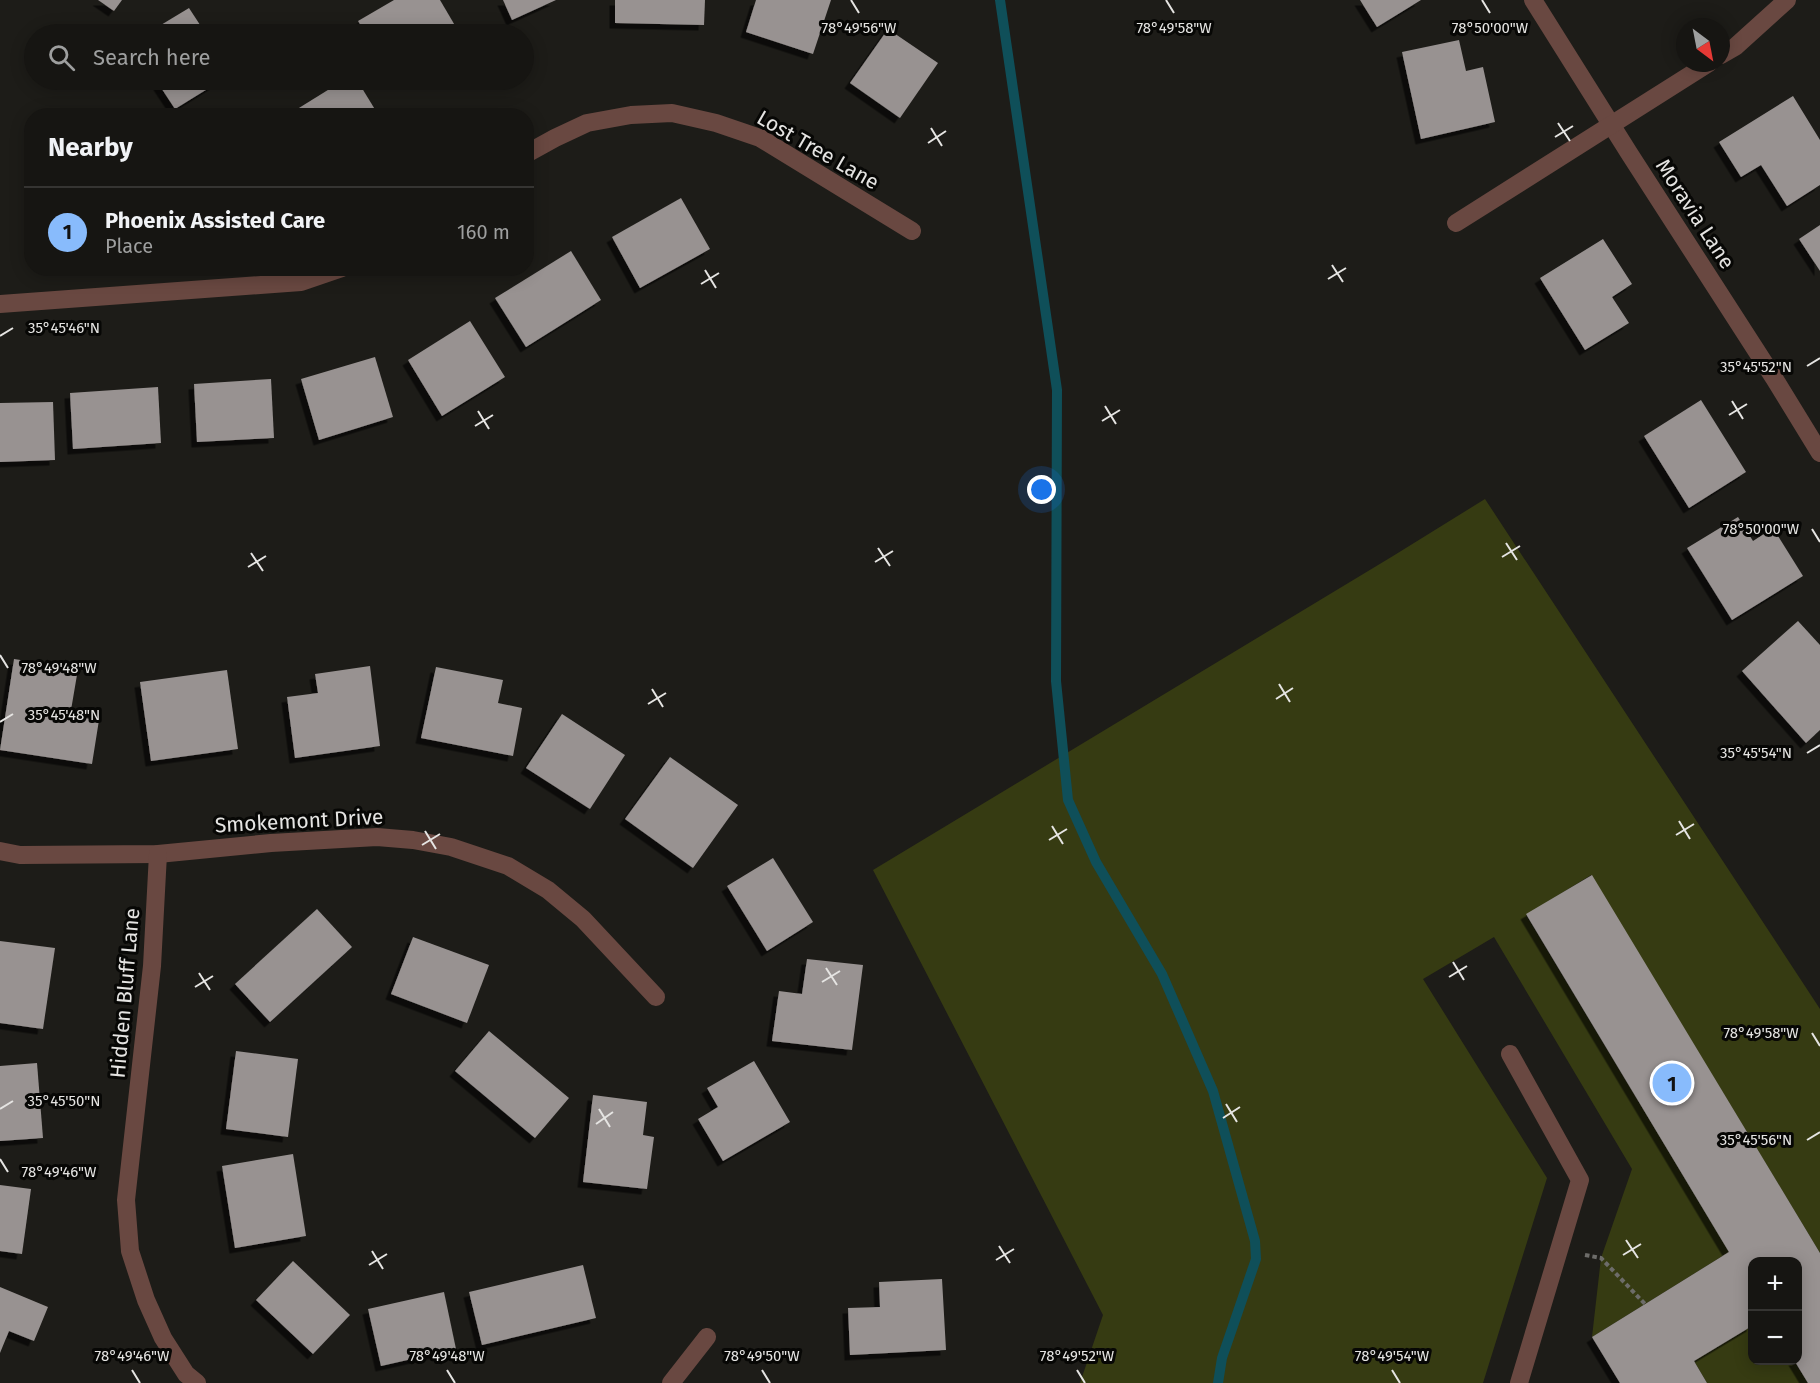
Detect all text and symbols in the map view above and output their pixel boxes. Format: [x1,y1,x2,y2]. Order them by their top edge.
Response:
north arrow [1676,18,1730,72]
text: 78°49'56"W [822,19,897,37]
text: 78°49'58"W [1136,19,1212,37]
text: 78°50'00"W [1452,19,1529,37]
search box [24,24,534,90]
icon: search [45,41,78,74]
text: Search here [93,44,211,71]
street label: Lost Tree Lane [752,105,884,195]
text: Nearby [48,132,133,163]
street label: Moravia Lane [1650,154,1740,274]
text: Phoenix Assisted Care [105,207,325,234]
text: 1 [63,220,72,244]
text: 160 m [457,220,510,244]
text: Place [105,234,153,258]
text: 35°45'46"N [28,319,100,337]
text: 35°45'52"N [1720,358,1792,376]
your location [1027,475,1056,504]
text: 78°50'00"W [1723,520,1800,538]
text: 78°49'48"W [21,659,97,677]
text: 35°45'48"N [28,706,100,724]
text: 35°45'54"N [1720,744,1792,762]
street label: Smokemont Drive [214,804,384,838]
street label: Hidden Bluff Lane [105,907,145,1079]
text: 78°49'58"W [1723,1024,1799,1042]
pin: 1 [1652,1060,1692,1106]
text: 35°45'50"N [28,1092,100,1110]
text: 35°45'56"N [1720,1131,1792,1149]
text: 78°49'46"W [22,1163,97,1181]
map controls [1748,1257,1802,1365]
button: + [1748,1257,1802,1311]
button: − [1748,1311,1802,1365]
text: 78°49'46"W [95,1347,170,1365]
text: 78°49'48"W [409,1347,485,1365]
text: 78°49'50"W [724,1347,800,1365]
text: 78°49'52"W [1040,1347,1115,1365]
text: 78°49'54"W [1355,1347,1430,1365]

